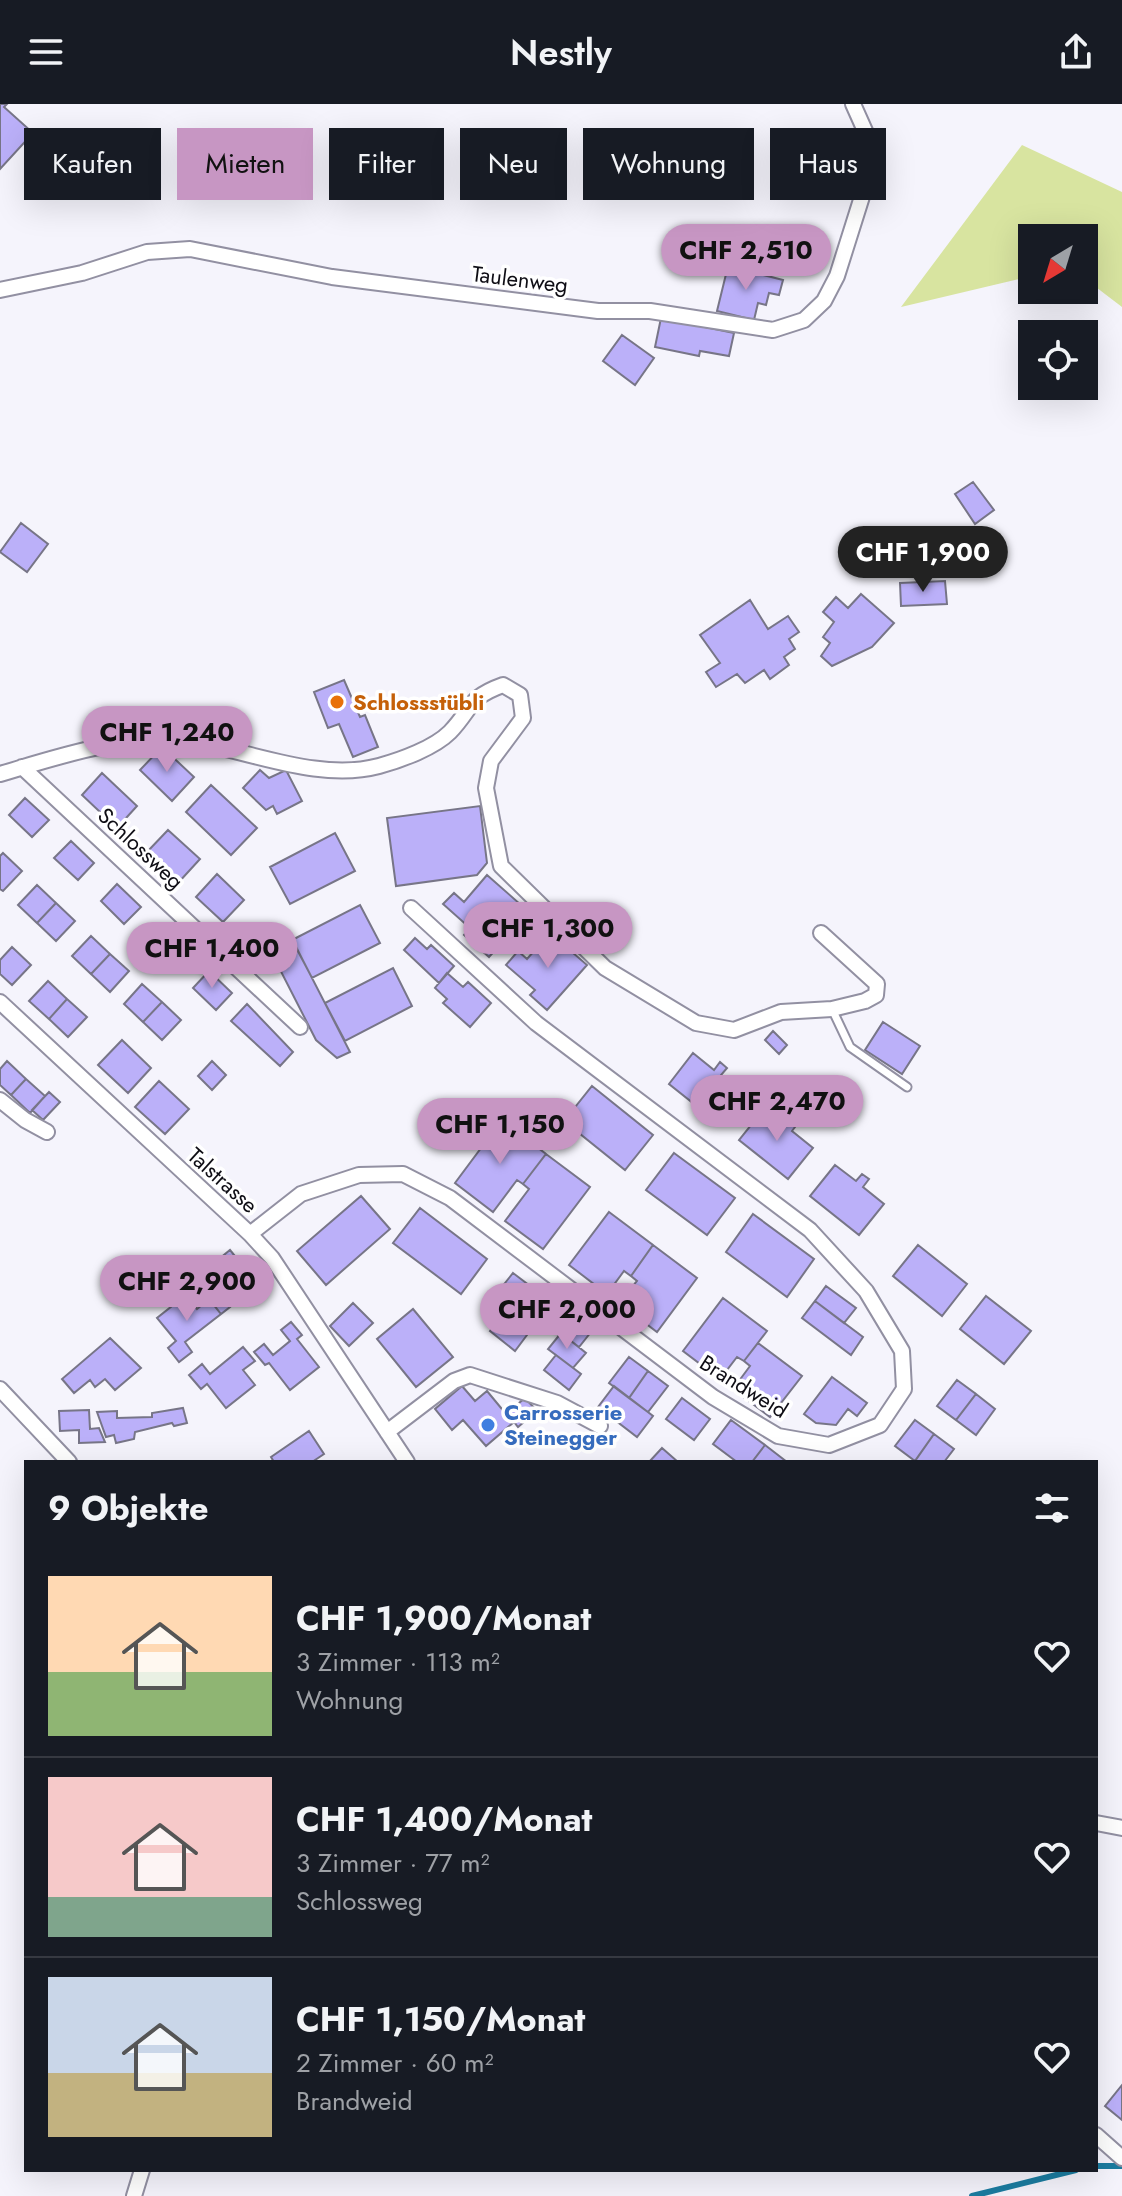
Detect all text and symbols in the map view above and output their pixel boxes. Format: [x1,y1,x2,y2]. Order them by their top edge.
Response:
text: Nestly [510,26,612,78]
icon: menu [24,30,68,74]
icon: share [1054,30,1098,74]
chip: Kaufen [24,128,161,200]
chip: Mieten [177,128,313,200]
chip: Filter [329,128,444,200]
chip: Neu [460,128,567,200]
chip: Wohnung [583,128,754,200]
chip: Haus [770,128,886,200]
pin: CHF 2,510 [654,224,838,292]
north arrow [1018,224,1098,304]
map controls [1018,224,1098,400]
text: CHF 2,510 [679,231,813,269]
street label: Taulenweg [470,257,570,301]
button: locate [1018,320,1098,400]
pin: CHF 1,900 [831,526,1015,594]
text: CHF 1,900 [856,533,990,571]
place label: Schlossstübli [353,686,484,718]
marker: Schlossstübli [328,693,346,711]
pin: CHF 1,240 [75,706,259,774]
text: CHF 1,240 [100,713,234,751]
street label: Schlossweg [91,800,191,896]
pin: CHF 1,300 [456,902,640,970]
text: CHF 1,300 [481,909,615,947]
pin: CHF 1,400 [120,922,304,990]
text: CHF 1,400 [144,929,280,967]
pin: CHF 2,470 [685,1075,869,1143]
text: CHF 2,470 [708,1082,846,1120]
pin: CHF 1,150 [408,1098,592,1166]
text: CHF 1,150 [435,1105,565,1143]
street label: Talstrasse [181,1140,265,1220]
pin: CHF 2,900 [95,1255,279,1323]
text: CHF 2,900 [118,1262,256,1300]
pin: CHF 2,000 [475,1283,659,1351]
text: CHF 2,000 [498,1290,636,1328]
street label: Brandweid [694,1346,794,1426]
place label: Carrosserie Steinegger [504,1396,622,1453]
marker: Carrosserie Steinegger [479,1416,497,1434]
text: 9 Objekte [48,1484,208,1533]
icon: filters [1030,1486,1074,1530]
text: CHF 1,900/Monat [296,1594,591,1643]
icon: home [112,1608,208,1704]
icon: heart [1030,1634,1074,1678]
text: 3 Zimmer · 113 m² [296,1643,500,1681]
text: Wohnung [296,1681,403,1719]
text: CHF 1,400/Monat [296,1795,592,1844]
icon: home [112,1809,208,1905]
icon: heart [1030,1835,1074,1879]
text: 3 Zimmer · 77 m² [296,1844,490,1882]
text: Schlossweg [296,1882,423,1920]
text: CHF 1,150/Monat [296,1995,585,2044]
icon: home [112,2009,208,2105]
icon: heart [1030,2035,1074,2079]
text: 2 Zimmer · 60 m² [296,2044,493,2082]
text: Brandweid [296,2082,413,2120]

